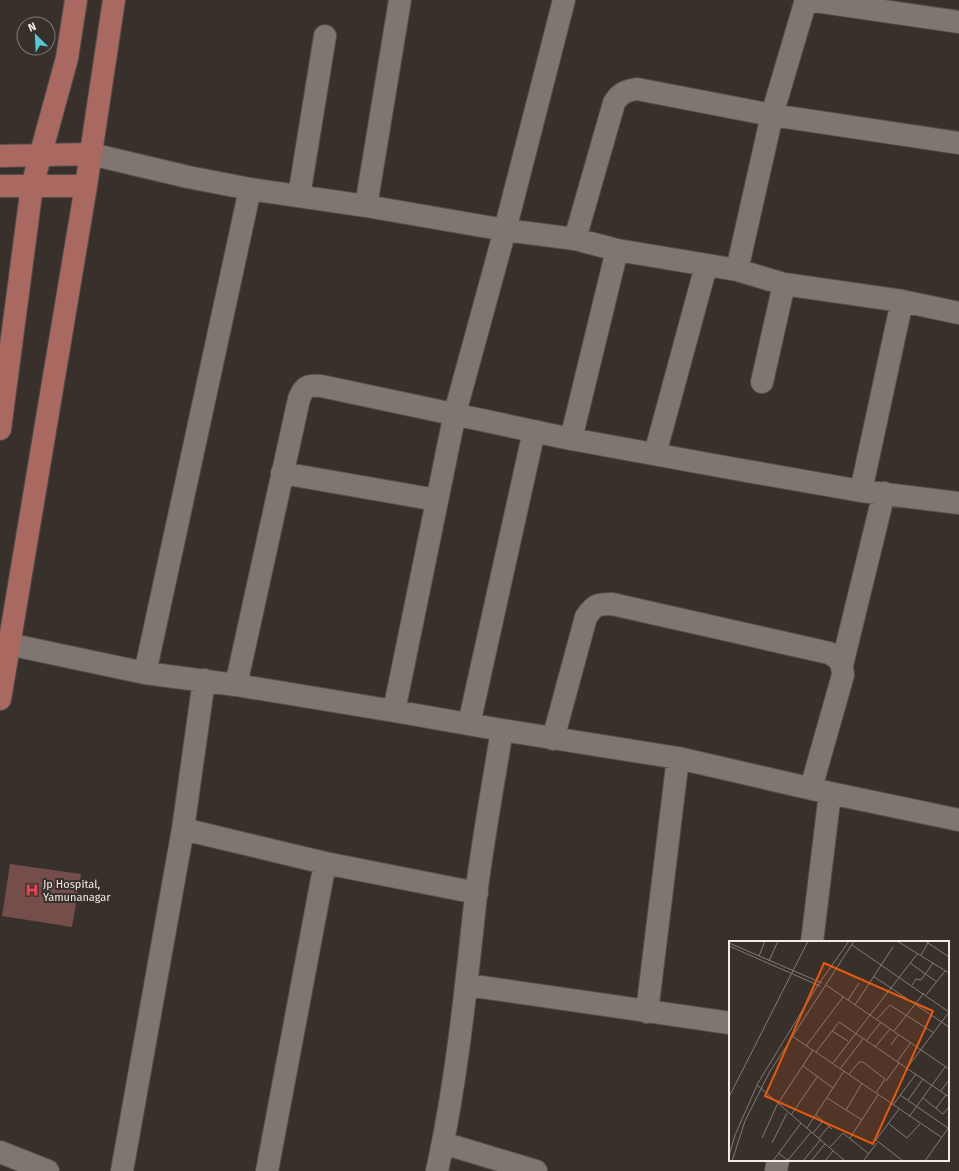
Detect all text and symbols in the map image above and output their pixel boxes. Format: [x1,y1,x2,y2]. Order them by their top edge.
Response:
north arrow [16,16,56,56]
text: N [26,20,38,35]
place label: Jp Hospital, Yamunanagar [43,878,111,904]
hospital icon: Jp Hospital, Yamunanagar [24,882,40,898]
inset map [729,941,949,1161]

